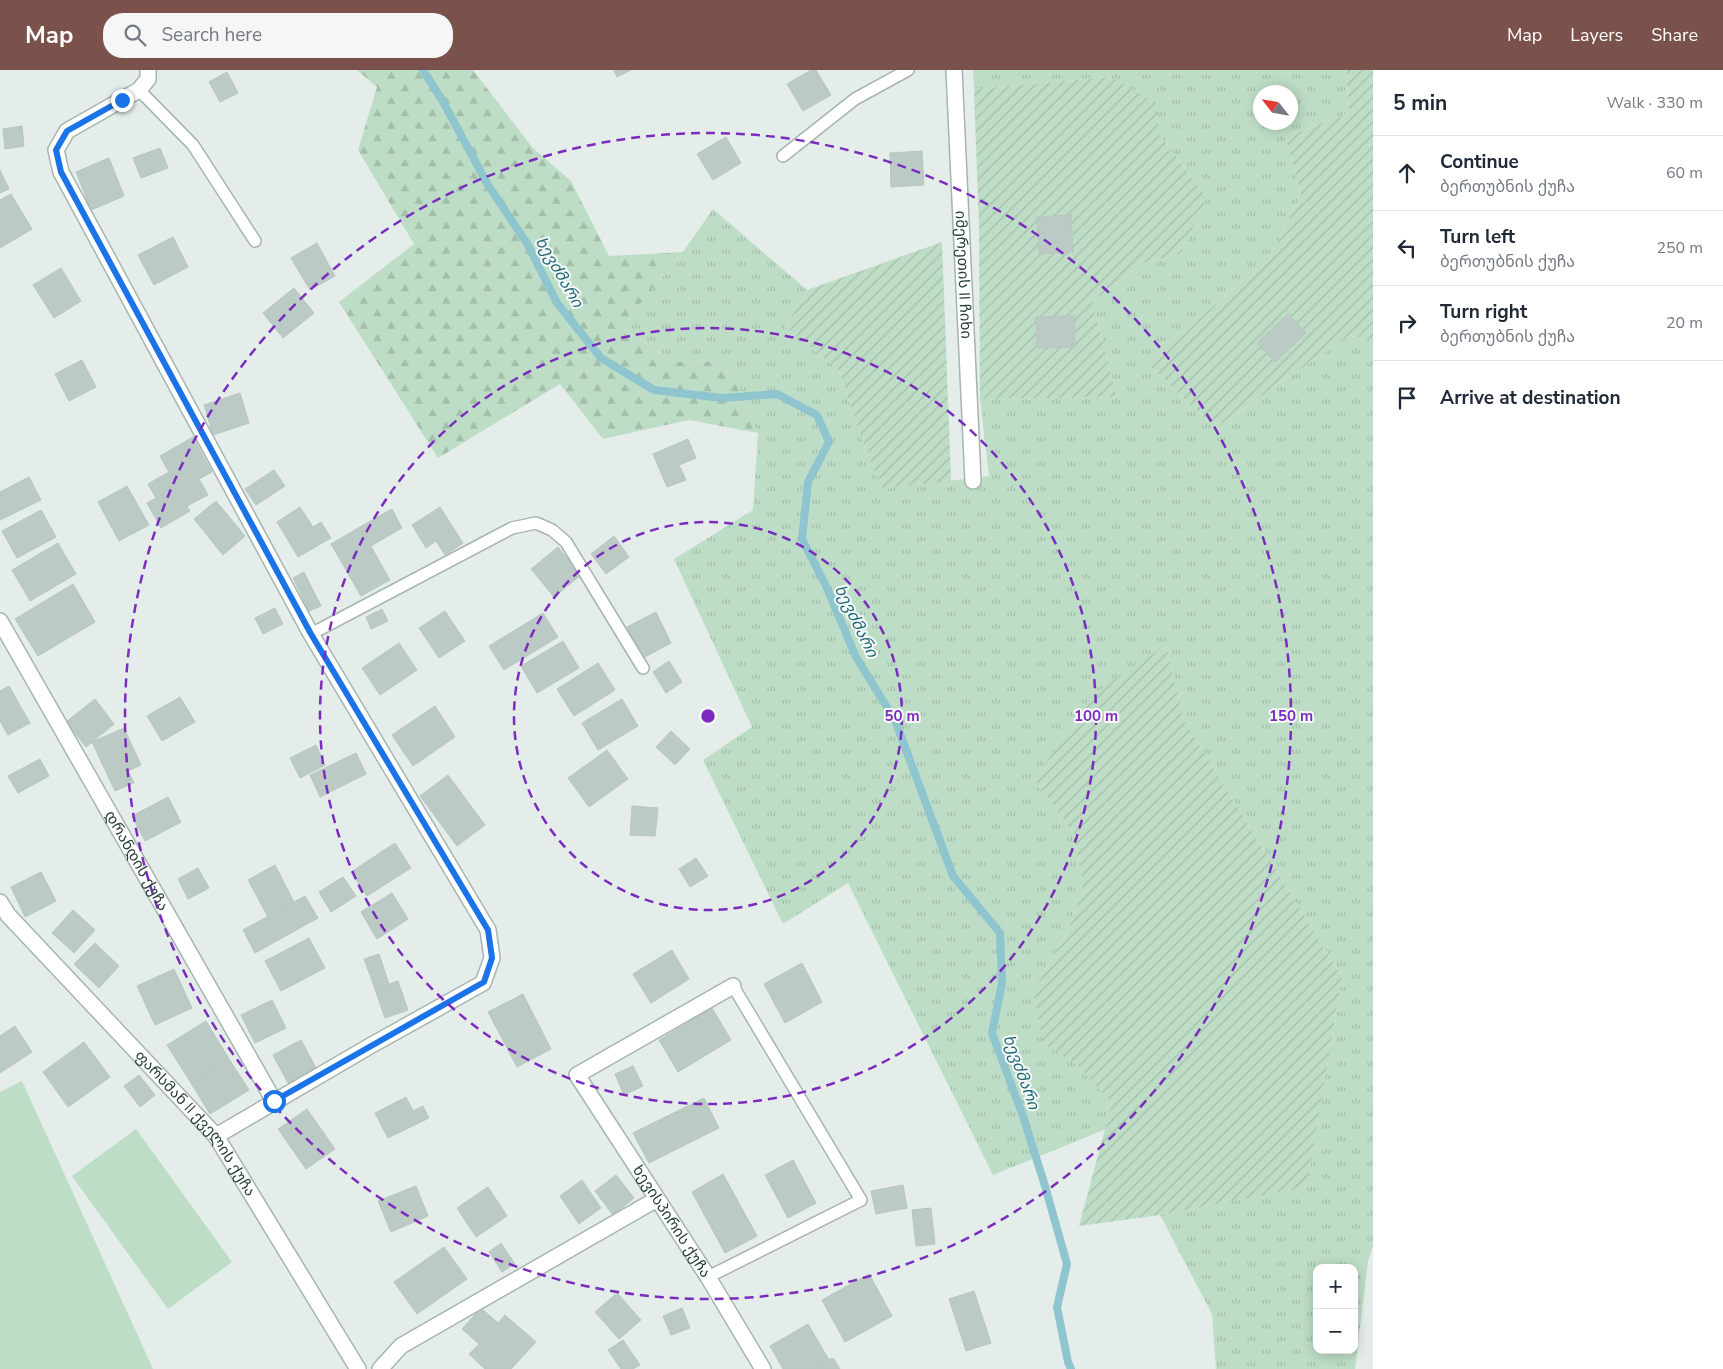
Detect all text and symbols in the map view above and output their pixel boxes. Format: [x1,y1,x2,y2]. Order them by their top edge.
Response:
search box [103,13,453,58]
text: Map [25,19,73,51]
icon: search [121,21,149,49]
text: Search here [161,22,262,48]
text: Map [1507,23,1542,47]
text: Layers [1570,23,1623,47]
text: Share [1651,23,1698,47]
north arrow [1253,85,1298,130]
route end [111,89,134,112]
text: 5 min [1393,89,1447,117]
text: Walk · 330 m [1607,92,1703,114]
text: Continue [1440,149,1519,175]
icon: ahead [1393,159,1421,187]
text: 60 m [1666,162,1703,184]
text: ბერთუბნის ქუჩა [1440,176,1575,198]
street label: იმერეთის II ჩიხი [951,210,976,339]
text: Turn left [1440,224,1515,250]
water label: ხევძმარი [530,233,588,312]
icon: left [1393,234,1421,262]
text: 250 m [1656,237,1703,259]
text: ბერთუბნის ქუჩა [1440,251,1575,273]
text: Turn right [1440,299,1527,325]
icon: right [1393,309,1421,337]
text: 20 m [1666,312,1703,334]
text: ბერთუბნის ქუჩა [1440,326,1575,348]
icon: arrive [1393,384,1421,412]
text: Arrive at destination [1440,385,1621,411]
water label: ხევძმარი [829,581,883,662]
text: 50 m [884,706,920,726]
text: 100 m [1074,706,1118,726]
text: 150 m [1269,706,1313,726]
centre of rings [699,707,717,725]
street label: დრანდის ქუჩა [100,807,173,914]
water label: ხევძმარი [997,1031,1045,1113]
street label: ფარსმან II ქველის ქუჩა [130,1046,260,1200]
route start [263,1090,286,1113]
street label: ხევისპირის ქუჩა [628,1161,716,1281]
map controls [1313,1264,1358,1354]
button: + [1313,1264,1358,1309]
button: − [1313,1309,1358,1354]

